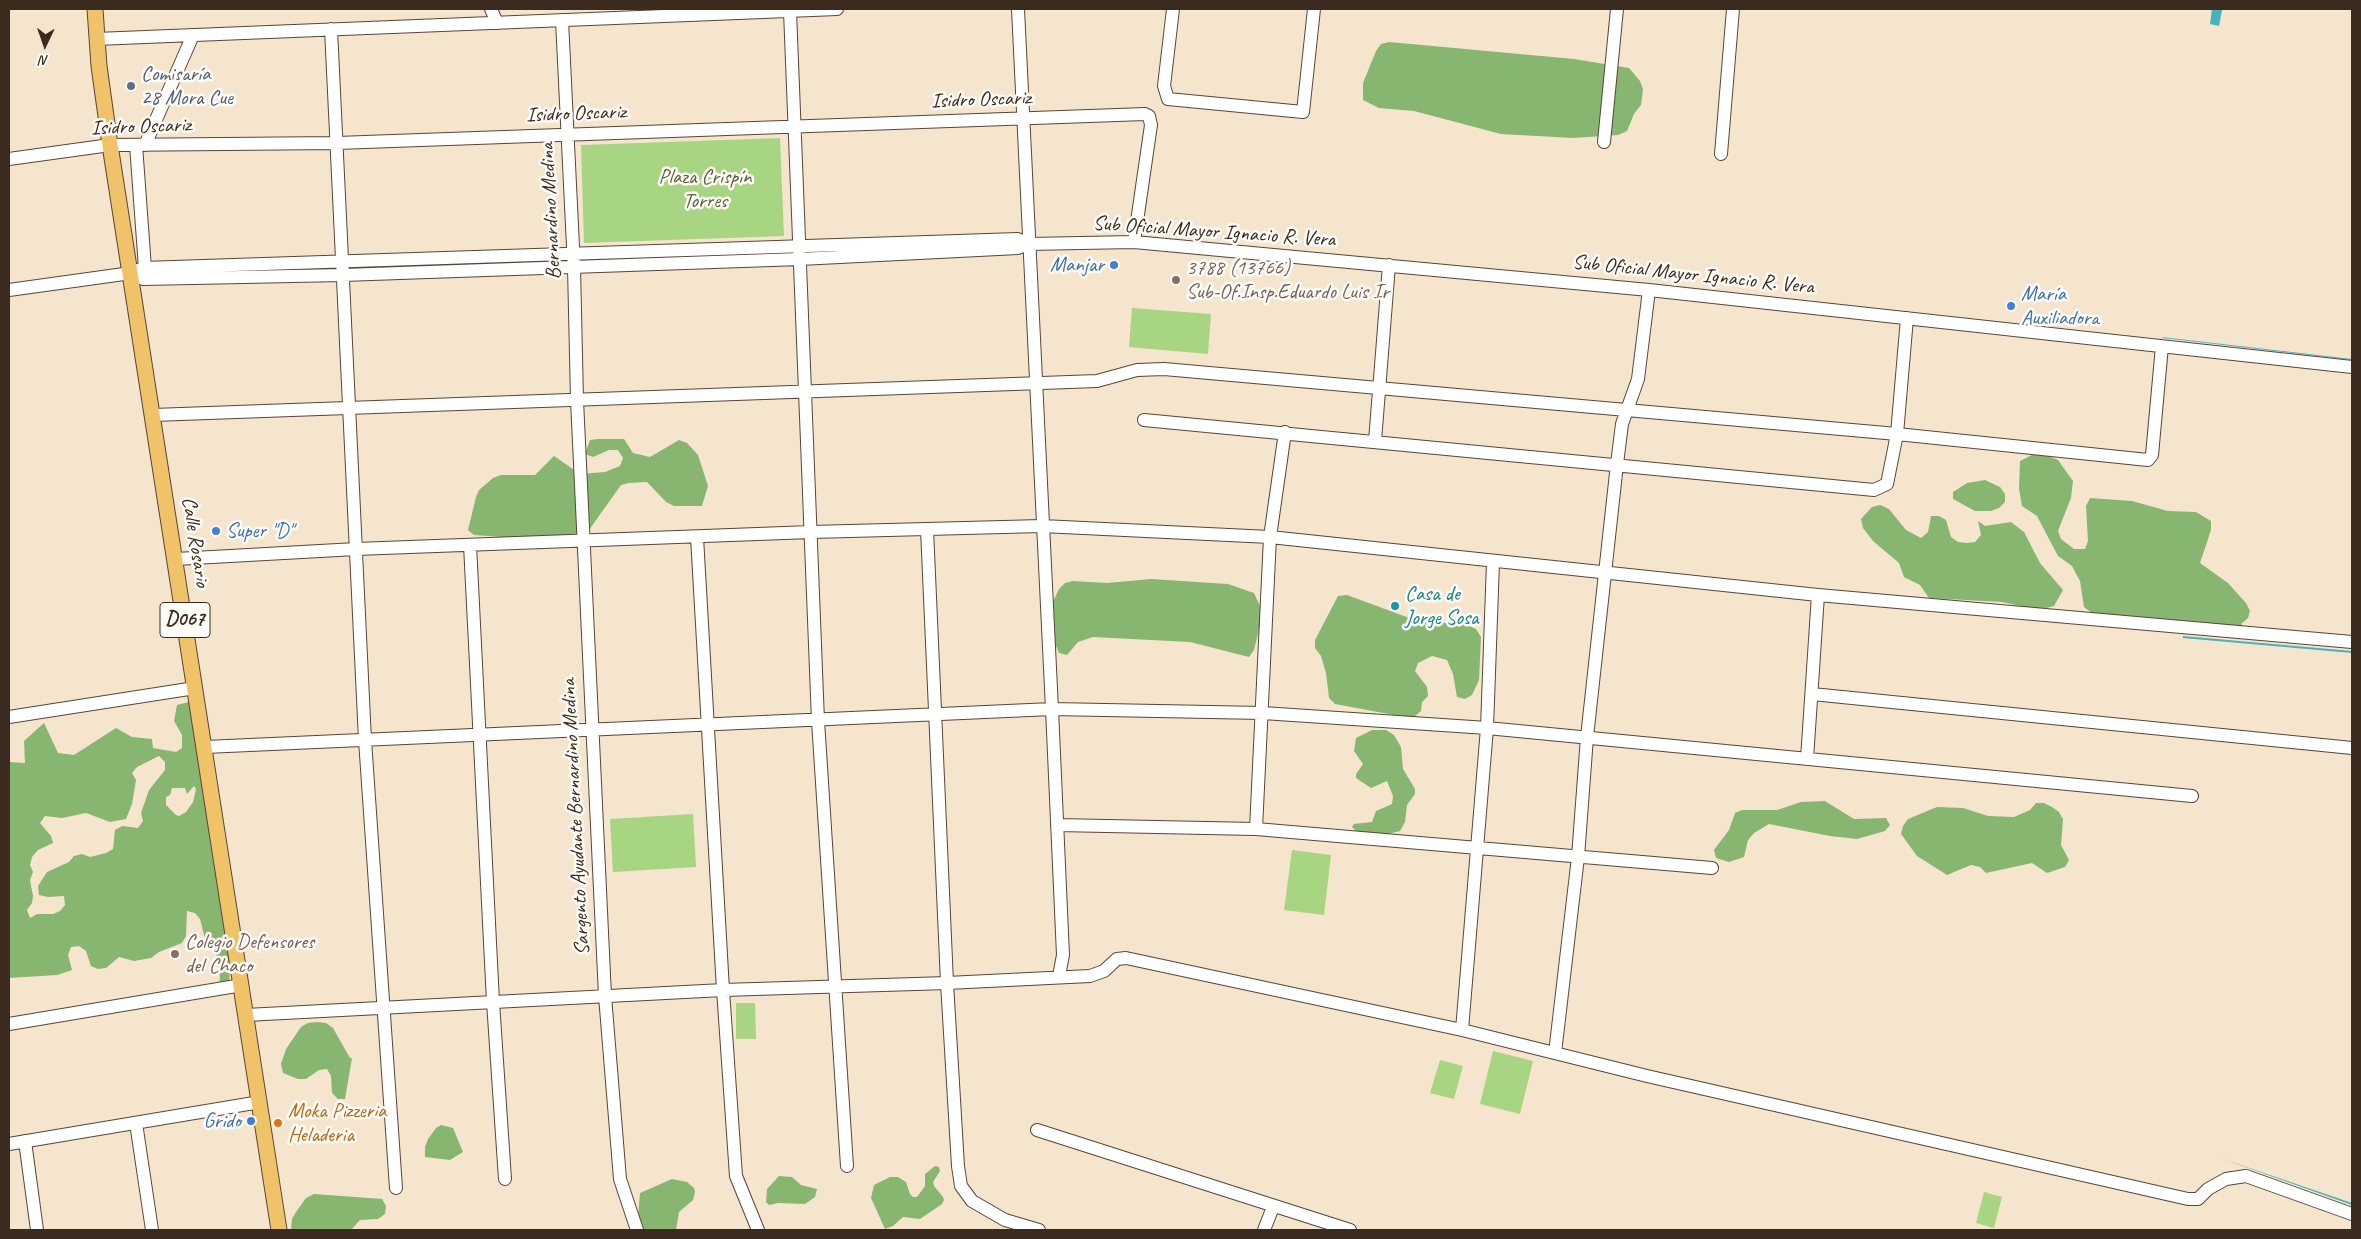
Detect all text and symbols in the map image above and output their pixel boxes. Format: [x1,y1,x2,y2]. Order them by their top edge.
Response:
north arrow [20,20,70,70]
text: N [39,52,49,69]
place label: Comisaría 28 Mora Cue [141,61,233,111]
marker: Comisaría 28 Mora Cue [125,80,137,92]
street label: Isidro Oscariz [931,86,1031,114]
street label: Isidro Oscariz [526,100,626,128]
street label: Isidro Oscariz [91,113,191,141]
street label: Bernardino Medina [535,142,567,280]
park label: Plaza Crispín Torres [659,164,751,214]
street label: Sub Oficial Mayor Ignacio R. Vera [1092,211,1336,253]
street label: Sub Oficial Mayor Ignacio R. Vera [1571,250,1815,300]
place label: Manjar [1050,252,1104,278]
place label: 3788 (13766) Sub-Of.Insp.Eduardo Luis Ir [1186,255,1389,305]
marker: Manjar [1108,259,1120,271]
marker: 3788 (13766) Sub-Of.Insp.Eduardo Luis Ir [1170,274,1182,286]
place label: María Auxiliadora [2021,281,2099,331]
marker: María Auxiliadora [2005,300,2017,312]
street label: Calle Rosario [175,495,215,589]
place label: Super "D" [226,518,293,544]
marker: Super "D" [210,525,222,537]
place label: Casa de Jorge Sosa [1405,581,1479,631]
marker: Casa de Jorge Sosa [1389,600,1401,612]
road number: D067 [160,602,210,638]
street label: Sargento Ayudante Bernardino Medina [556,678,596,956]
place label: Colegio Defensores del Chaco [185,929,314,979]
marker: Colegio Defensores del Chaco [169,948,181,960]
place label: Moka Pizzeria Heladeria [288,1098,386,1148]
place label: Grido [204,1108,241,1134]
marker: Grido [245,1115,257,1127]
marker: Moka Pizzeria Heladeria [272,1117,284,1129]

